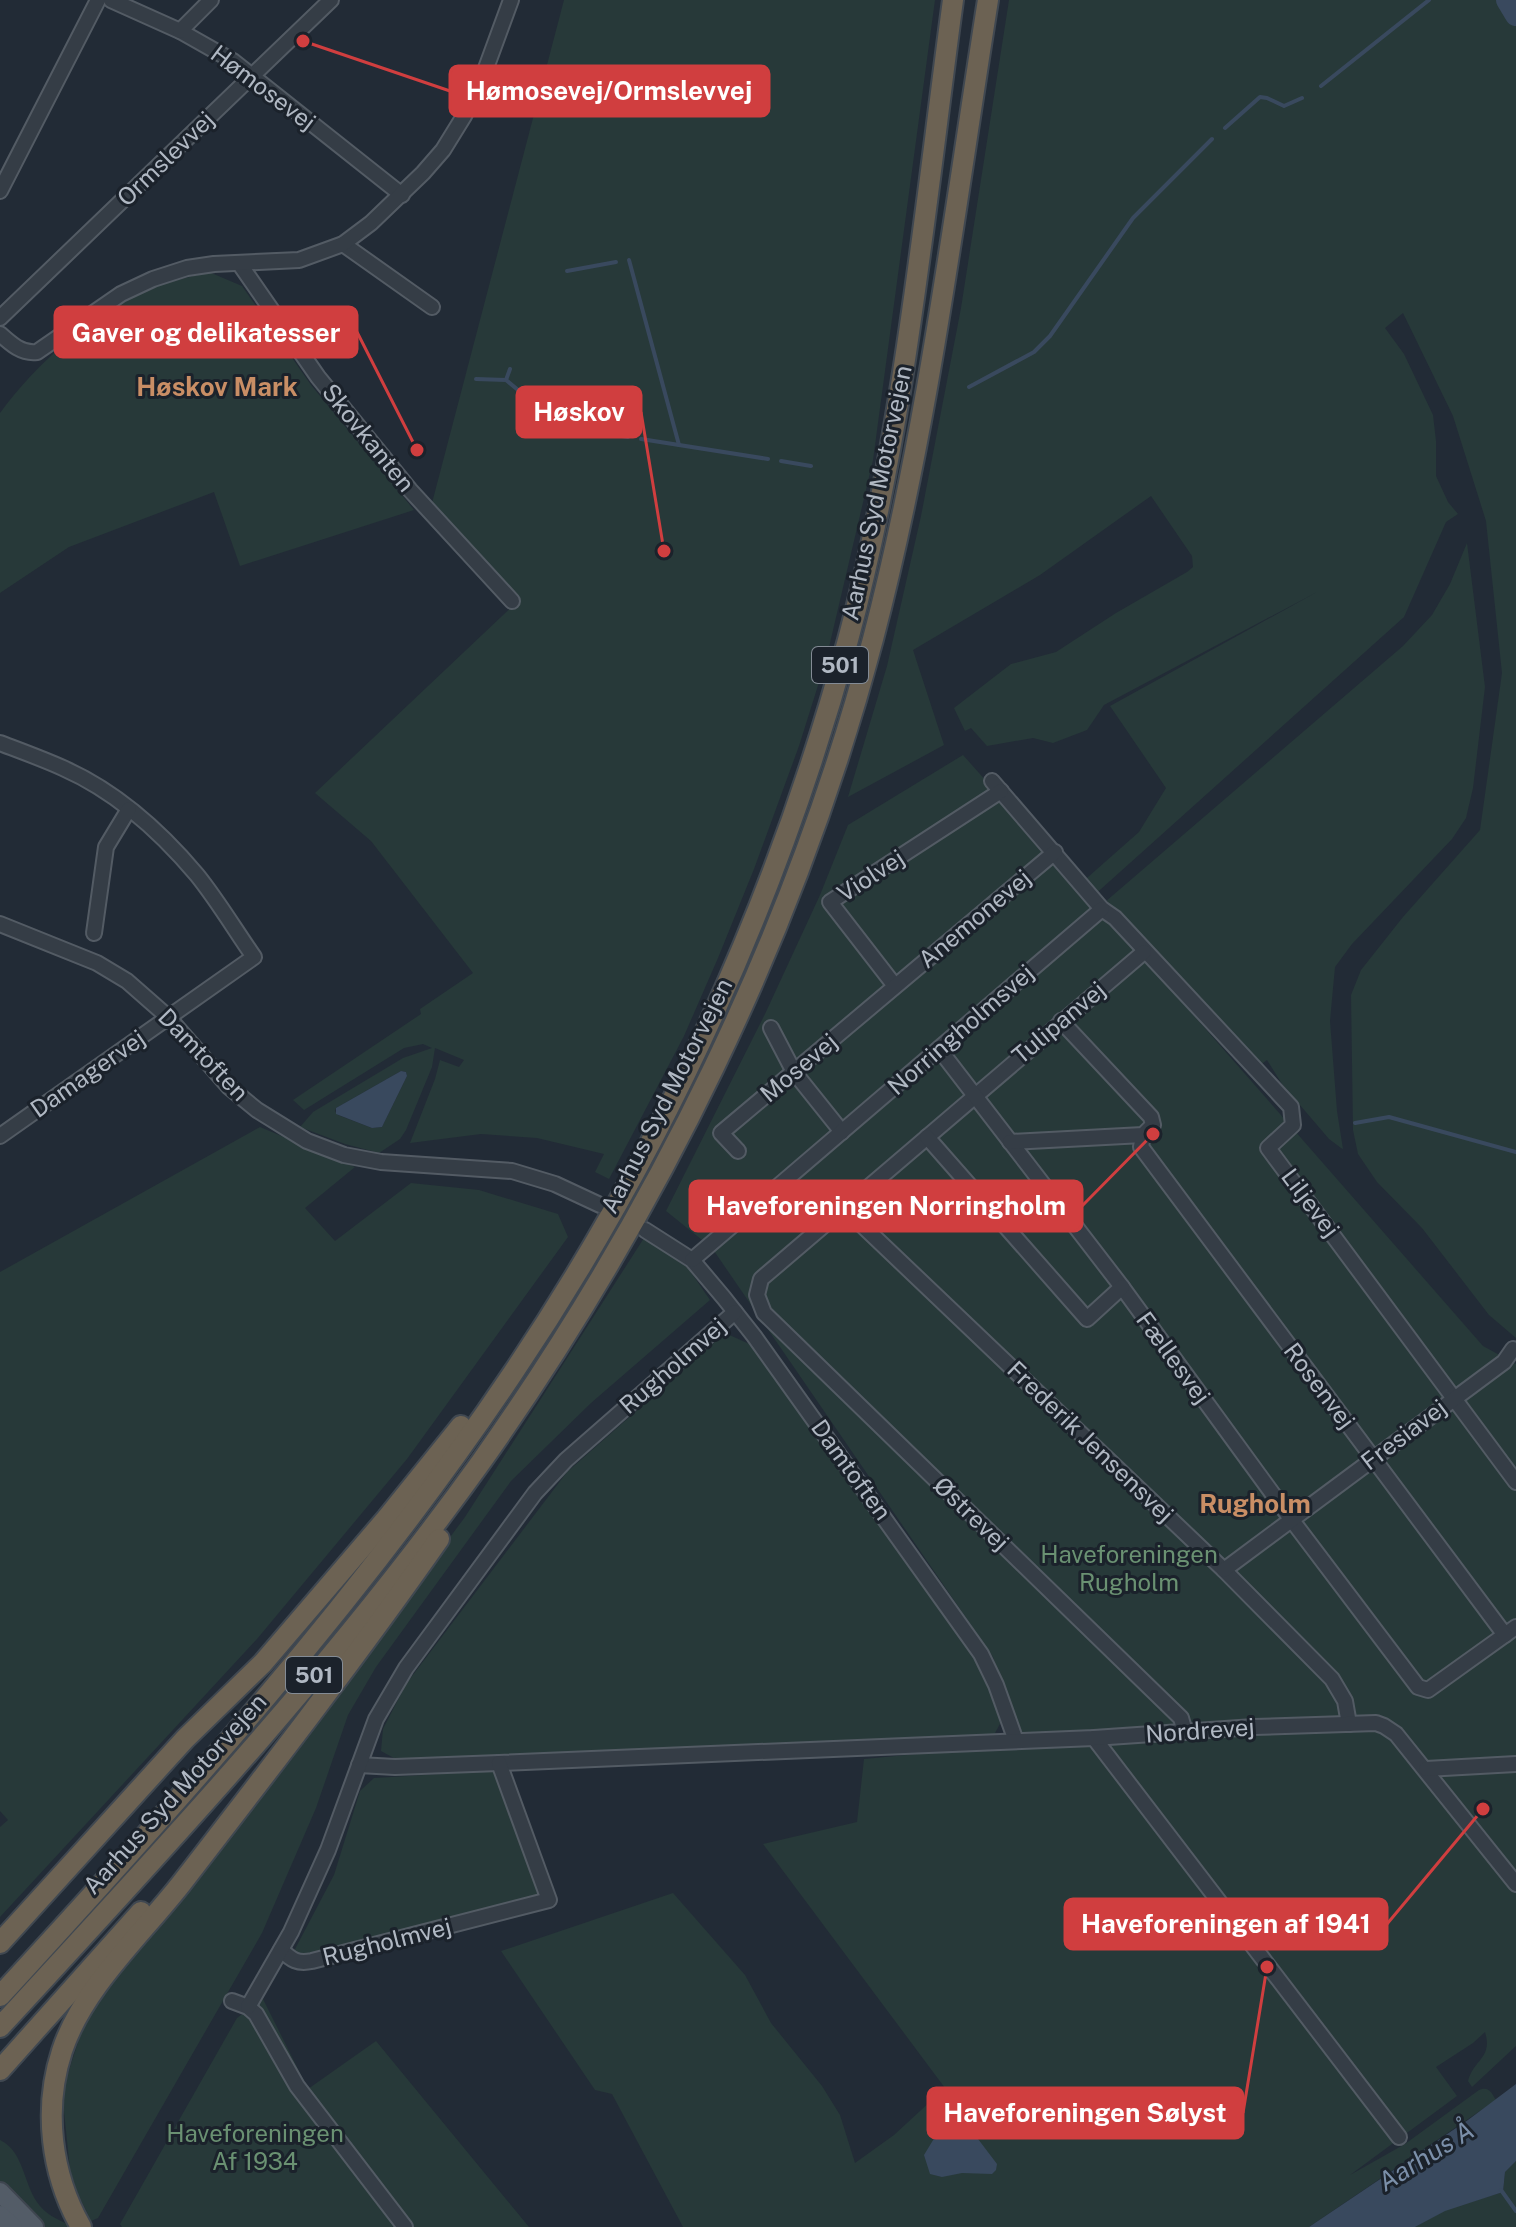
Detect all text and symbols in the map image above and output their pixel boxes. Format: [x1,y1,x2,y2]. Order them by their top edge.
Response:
street label: Hømosevej [206,39,321,136]
callout: Hømosevej/Ormslevvej [450,66,769,116]
text: Hømosevej/Ormslevvej [466,75,752,106]
street label: Ormslevvej [111,105,220,211]
callout: Gaver og delikatesser [55,307,357,357]
text: Gaver og delikatesser [72,317,341,348]
street label: Aarhus Syd Motorvejen [835,363,917,623]
district label: Høskov Mark [136,371,298,402]
street label: Skovkanten [317,378,421,497]
callout: Høskov [517,387,641,437]
text: Høskov [533,396,625,427]
road number: 501 [812,647,868,683]
street label: Violvej [832,843,909,907]
street label: Anemonevej [913,863,1036,973]
street label: Norringholmsvej [882,958,1039,1100]
street label: Aarhus Syd Motorvejen [595,973,738,1218]
street label: Tulipanvej [1006,975,1111,1069]
street label: Damtoften [153,1002,255,1106]
street label: Damagervej [25,1023,150,1123]
street label: Mosevej [754,1027,843,1107]
street label: Liljevej [1276,1163,1346,1242]
callout: Haveforeningen Norringholm [690,1181,1082,1231]
text: Haveforeningen Norringholm [706,1190,1066,1221]
street label: Fællesvej [1131,1306,1217,1409]
street label: Rugholmvej [614,1312,731,1419]
street label: Rosenvej [1278,1337,1361,1434]
street label: Frederik Jensensvej [1002,1355,1179,1528]
street label: Fresiavej [1355,1393,1452,1475]
street label: Damtoften [806,1414,898,1525]
street label: Østrevej [928,1471,1015,1556]
district label: Rugholm [1199,1488,1311,1519]
park label: Haveforeningen Rugholm [1040,1540,1218,1596]
road number: 501 [286,1657,342,1693]
street label: Aarhus Syd Motorvejen [77,1687,272,1899]
street label: Nordrevej [1144,1712,1256,1748]
callout: Haveforeningen af 1941 [1065,1899,1387,1949]
text: Haveforeningen af 1941 [1081,1908,1371,1939]
street label: Rugholmvej [320,1912,454,1971]
callout: Haveforeningen Sølyst [928,2088,1243,2138]
text: Haveforeningen Sølyst [943,2097,1227,2128]
water label: Aarhus Å [1371,2112,1479,2197]
park label: Haveforeningen Af 1934 [166,2119,344,2175]

